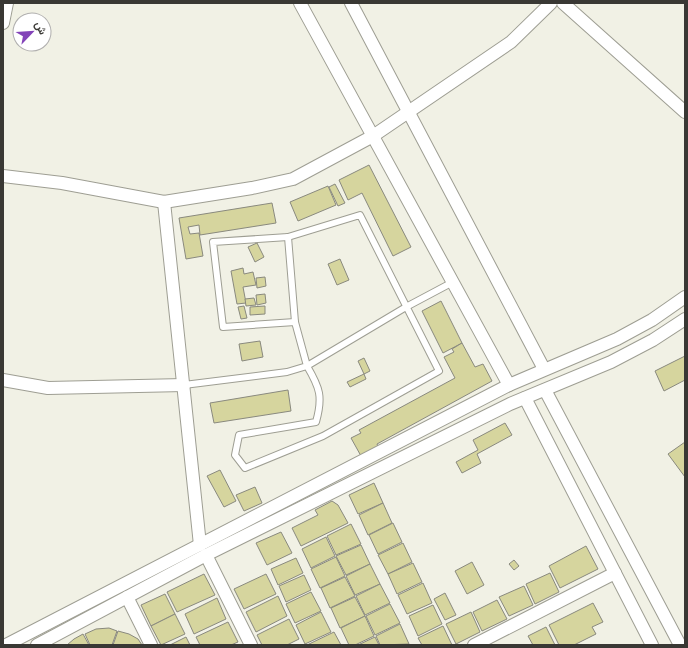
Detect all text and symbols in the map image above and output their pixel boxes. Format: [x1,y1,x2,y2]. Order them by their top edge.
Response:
north arrow [12,12,52,52]
text: ش [31,19,50,37]

